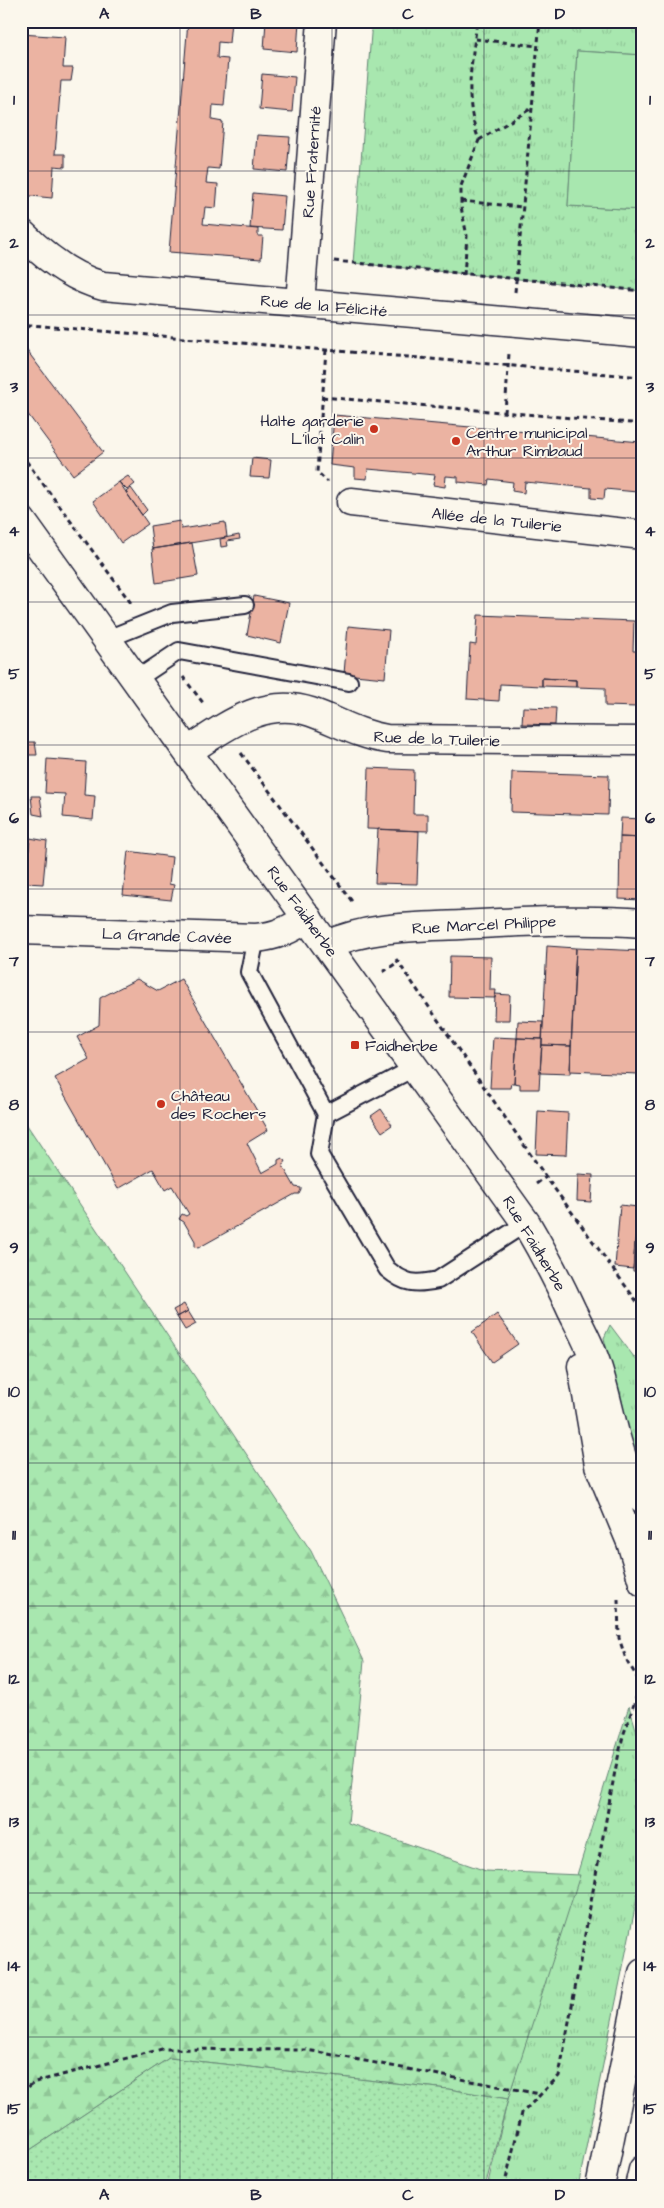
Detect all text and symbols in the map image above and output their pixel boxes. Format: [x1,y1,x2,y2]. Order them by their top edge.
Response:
text: A [99,3,110,25]
text: B [250,3,262,25]
text: C [402,3,414,25]
text: D [555,3,566,25]
text: 1 [13,89,16,111]
text: 1 [649,89,652,111]
street label: Rue Fraternité [297,105,327,219]
text: 2 [8,232,19,254]
text: 2 [644,232,655,254]
street label: Rue de la Félicité [260,289,389,323]
text: 3 [9,376,19,398]
text: 3 [645,376,655,398]
place label: Halte garderie L'Ilot Calin [260,410,364,450]
place label: Centre municipal Arthur Rimbaud [466,422,587,462]
marker: Halte garderie L'Ilot Calin [368,423,380,435]
marker: Centre municipal Arthur Rimbaud [450,435,462,447]
street label: Allée de la Tuilerie [431,502,563,538]
text: 4 [9,520,20,542]
text: 4 [645,520,656,542]
text: 5 [8,663,20,685]
text: 5 [644,663,656,685]
street label: Rue de la Tuilerie [373,726,501,752]
text: 6 [9,807,19,829]
text: 6 [645,807,655,829]
street label: Rue Faidherbe [262,862,343,962]
street label: Rue Marcel Philippe [411,910,557,940]
street label: La Grande Cavée [102,923,233,949]
text: 7 [8,950,19,972]
text: 7 [644,950,655,972]
place label: Faidherbe [365,1035,438,1057]
marker: Faidherbe [349,1039,361,1051]
place label: Château des Rochers [171,1085,266,1125]
text: 8 [9,1094,20,1116]
text: 8 [645,1094,656,1116]
marker: Château des Rochers [155,1098,167,1110]
street label: Rue Faidherbe [497,1192,571,1296]
text: 9 [9,1237,19,1259]
text: 9 [645,1237,655,1259]
text: 10 [8,1381,20,1403]
text: 10 [644,1381,656,1403]
text: 11 [12,1524,17,1546]
text: 11 [648,1524,653,1546]
text: 12 [8,1668,20,1690]
text: 12 [644,1668,656,1690]
text: 13 [9,1811,20,1833]
text: 13 [645,1811,656,1833]
text: 14 [8,1955,21,1977]
text: 14 [644,1955,657,1977]
text: 15 [7,2098,21,2120]
text: 15 [643,2098,657,2120]
text: A [99,2184,110,2206]
text: B [250,2184,262,2206]
text: C [402,2184,414,2206]
text: D [555,2184,566,2206]

